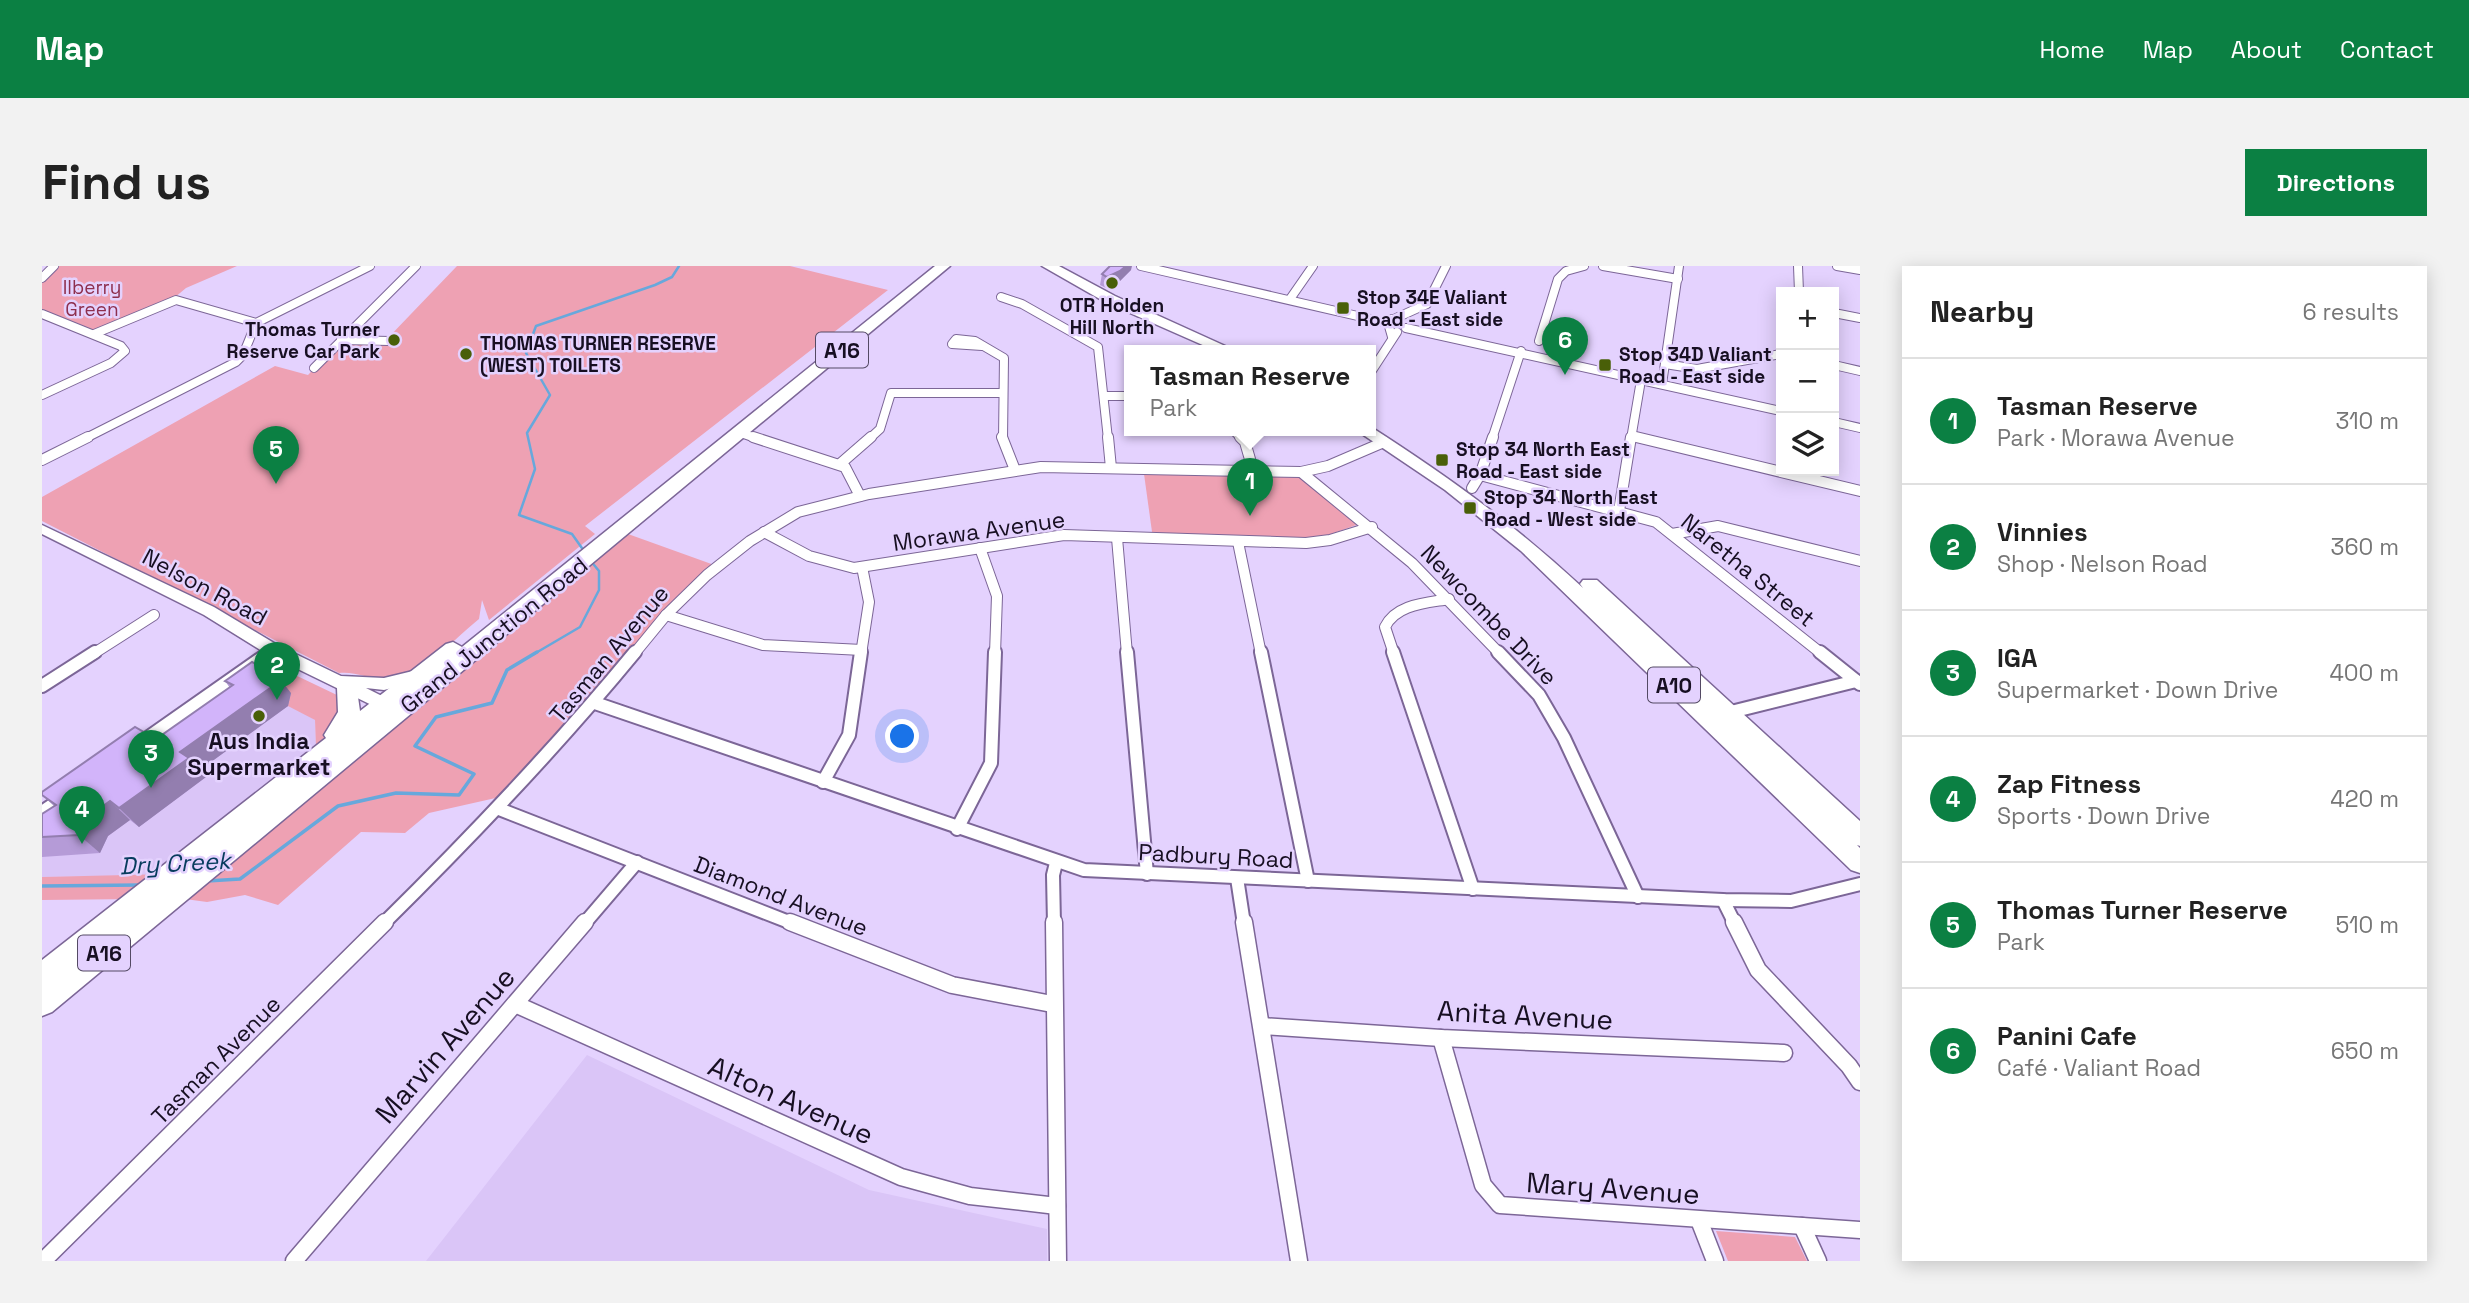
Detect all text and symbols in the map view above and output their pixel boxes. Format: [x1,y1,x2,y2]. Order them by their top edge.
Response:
text: Map [35,28,104,70]
text: Home [2039,34,2105,65]
text: Map [2143,34,2193,65]
text: About [2231,34,2302,65]
text: Contact [2340,34,2434,65]
button: Directions [2245,149,2427,216]
text: Find us [42,151,211,213]
park label: Ilberry Green [63,275,121,322]
marker: OTR Holden Hill North [1104,275,1120,291]
place label: Stop 34E Valiant Road - East side [1357,285,1508,332]
map controls [1776,287,1839,476]
button: + [1776,287,1839,350]
text: Nearby [1930,292,2034,331]
place label: OTR Holden Hill North [1060,293,1164,340]
text: 6 results [2303,297,2399,327]
marker: Stop 34E Valiant Road - East side [1335,300,1351,316]
place label: Thomas Turner Reserve Car Park [227,317,380,364]
pin: 6 [1542,317,1588,375]
place label: THOMAS TURNER RESERVE (WEST) TOILETS [480,331,716,378]
marker: Thomas Turner Reserve Car Park [386,332,402,348]
road number: A16 [816,332,868,368]
place label: Stop 34D Valiant Road - East side [1619,342,1772,389]
popup [1124,345,1376,436]
marker: THOMAS TURNER RESERVE (WEST) TOILETS [458,346,474,362]
button: − [1776,350,1839,413]
marker: Stop 34D Valiant Road - East side [1597,357,1613,373]
text: Tasman Reserve [1150,359,1350,393]
text: Tasman Reserve [1997,389,2198,423]
text: Park [1150,393,1197,423]
text: 1 [1948,406,1958,436]
text: 310 m [2335,406,2399,436]
button: layers [1776,413,1839,476]
text: Park · Morawa Avenue [1997,423,2235,453]
pin: 5 [253,426,299,484]
place label: Stop 34 North East Road - East side [1456,437,1630,484]
marker: Stop 34 North East Road - East side [1434,452,1450,468]
pin: 1 [1227,458,1273,516]
place label: Stop 34 North East Road - West side [1484,485,1658,532]
marker: Stop 34 North East Road - West side [1462,500,1478,516]
street label: Morawa Avenue [891,504,1067,558]
street label: Naretha Street [1675,507,1821,633]
text: Vinnies [1997,515,2088,549]
text: 2 [1946,532,1960,562]
text: 360 m [2331,532,2399,562]
street label: Newcombe Drive [1414,538,1564,692]
street label: Nelson Road [137,542,273,632]
text: Shop · Nelson Road [1997,549,2208,579]
street label: Grand Junction Road [394,550,594,720]
street label: Tasman Avenue [543,579,675,729]
text: IGA [1997,641,2038,675]
pin: 2 [254,642,300,700]
text: 3 [1946,658,1960,688]
text: 400 m [2329,658,2399,688]
road number: A10 [1648,668,1700,702]
text: Supermarket · Down Drive [1997,675,2278,705]
marker: Aus India Supermarket [251,708,267,724]
your location [885,719,919,753]
place label: Aus India Supermarket [188,726,330,782]
pin: 3 [128,730,174,788]
text: Zap Fitness [1997,767,2141,801]
text: 4 [1946,784,1960,814]
text: 420 m [2330,784,2399,814]
pin: 4 [59,786,105,844]
text: Sports · Down Drive [1997,801,2210,831]
street label: Padbury Road [1138,837,1294,875]
water label: Dry Creek [119,844,234,881]
street label: Diamond Avenue [690,849,872,943]
text: Thomas Turner Reserve [1997,893,2288,927]
text: 5 [1946,910,1960,940]
text: 510 m [2336,910,2399,940]
text: Park [1997,927,2045,957]
road number: A16 [78,936,130,970]
street label: Marvin Avenue [367,959,523,1131]
street label: Tasman Avenue [145,989,287,1131]
street label: Anita Avenue [1436,992,1614,1038]
text: Panini Cafe [1997,1019,2137,1053]
text: 6 [1946,1036,1960,1066]
text: 650 m [2331,1036,2399,1066]
street label: Alton Avenue [703,1048,879,1152]
text: Café · Valiant Road [1997,1053,2201,1083]
street label: Mary Avenue [1525,1164,1701,1212]

